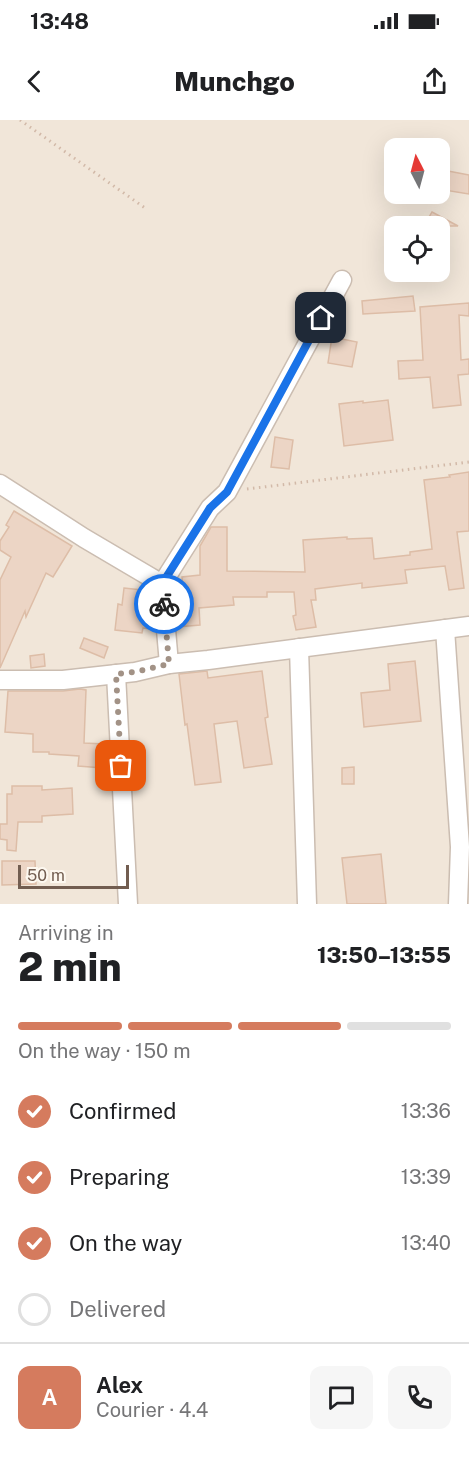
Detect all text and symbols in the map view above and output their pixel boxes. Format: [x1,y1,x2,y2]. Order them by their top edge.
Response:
text: 13:48 [30,8,89,34]
icon: back [18,65,51,98]
text: Munchgo [174,65,295,97]
icon: share [418,65,451,98]
north arrow [384,138,450,204]
map controls [384,138,450,282]
button: locate [384,216,450,282]
pin [295,292,346,343]
icon: home [304,301,337,334]
courier [134,574,194,634]
icon: bike [148,588,181,621]
pin [95,740,146,791]
icon: bag [104,749,137,782]
scale bar [18,862,129,890]
text: 50 m [27,866,65,885]
text: Arriving in [18,921,113,945]
text: 13:50–13:55 [317,942,451,968]
text: 2 min [18,944,122,990]
text: On the way · 150 m [18,1039,190,1063]
icon: check [18,1095,51,1128]
text: Confirmed [69,1098,176,1124]
text: 13:36 [401,1099,451,1123]
icon: check [18,1161,51,1194]
text: Preparing [69,1164,170,1190]
text: 13:39 [401,1165,451,1189]
icon: check [18,1227,51,1260]
text: On the way [69,1230,182,1256]
text: 13:40 [401,1231,451,1255]
text: Delivered [69,1296,166,1322]
button: chat [310,1366,373,1429]
button: phone [388,1366,451,1429]
text: Alex [96,1372,143,1398]
text: A [42,1384,57,1410]
text: Courier · 4.4 [96,1398,208,1422]

